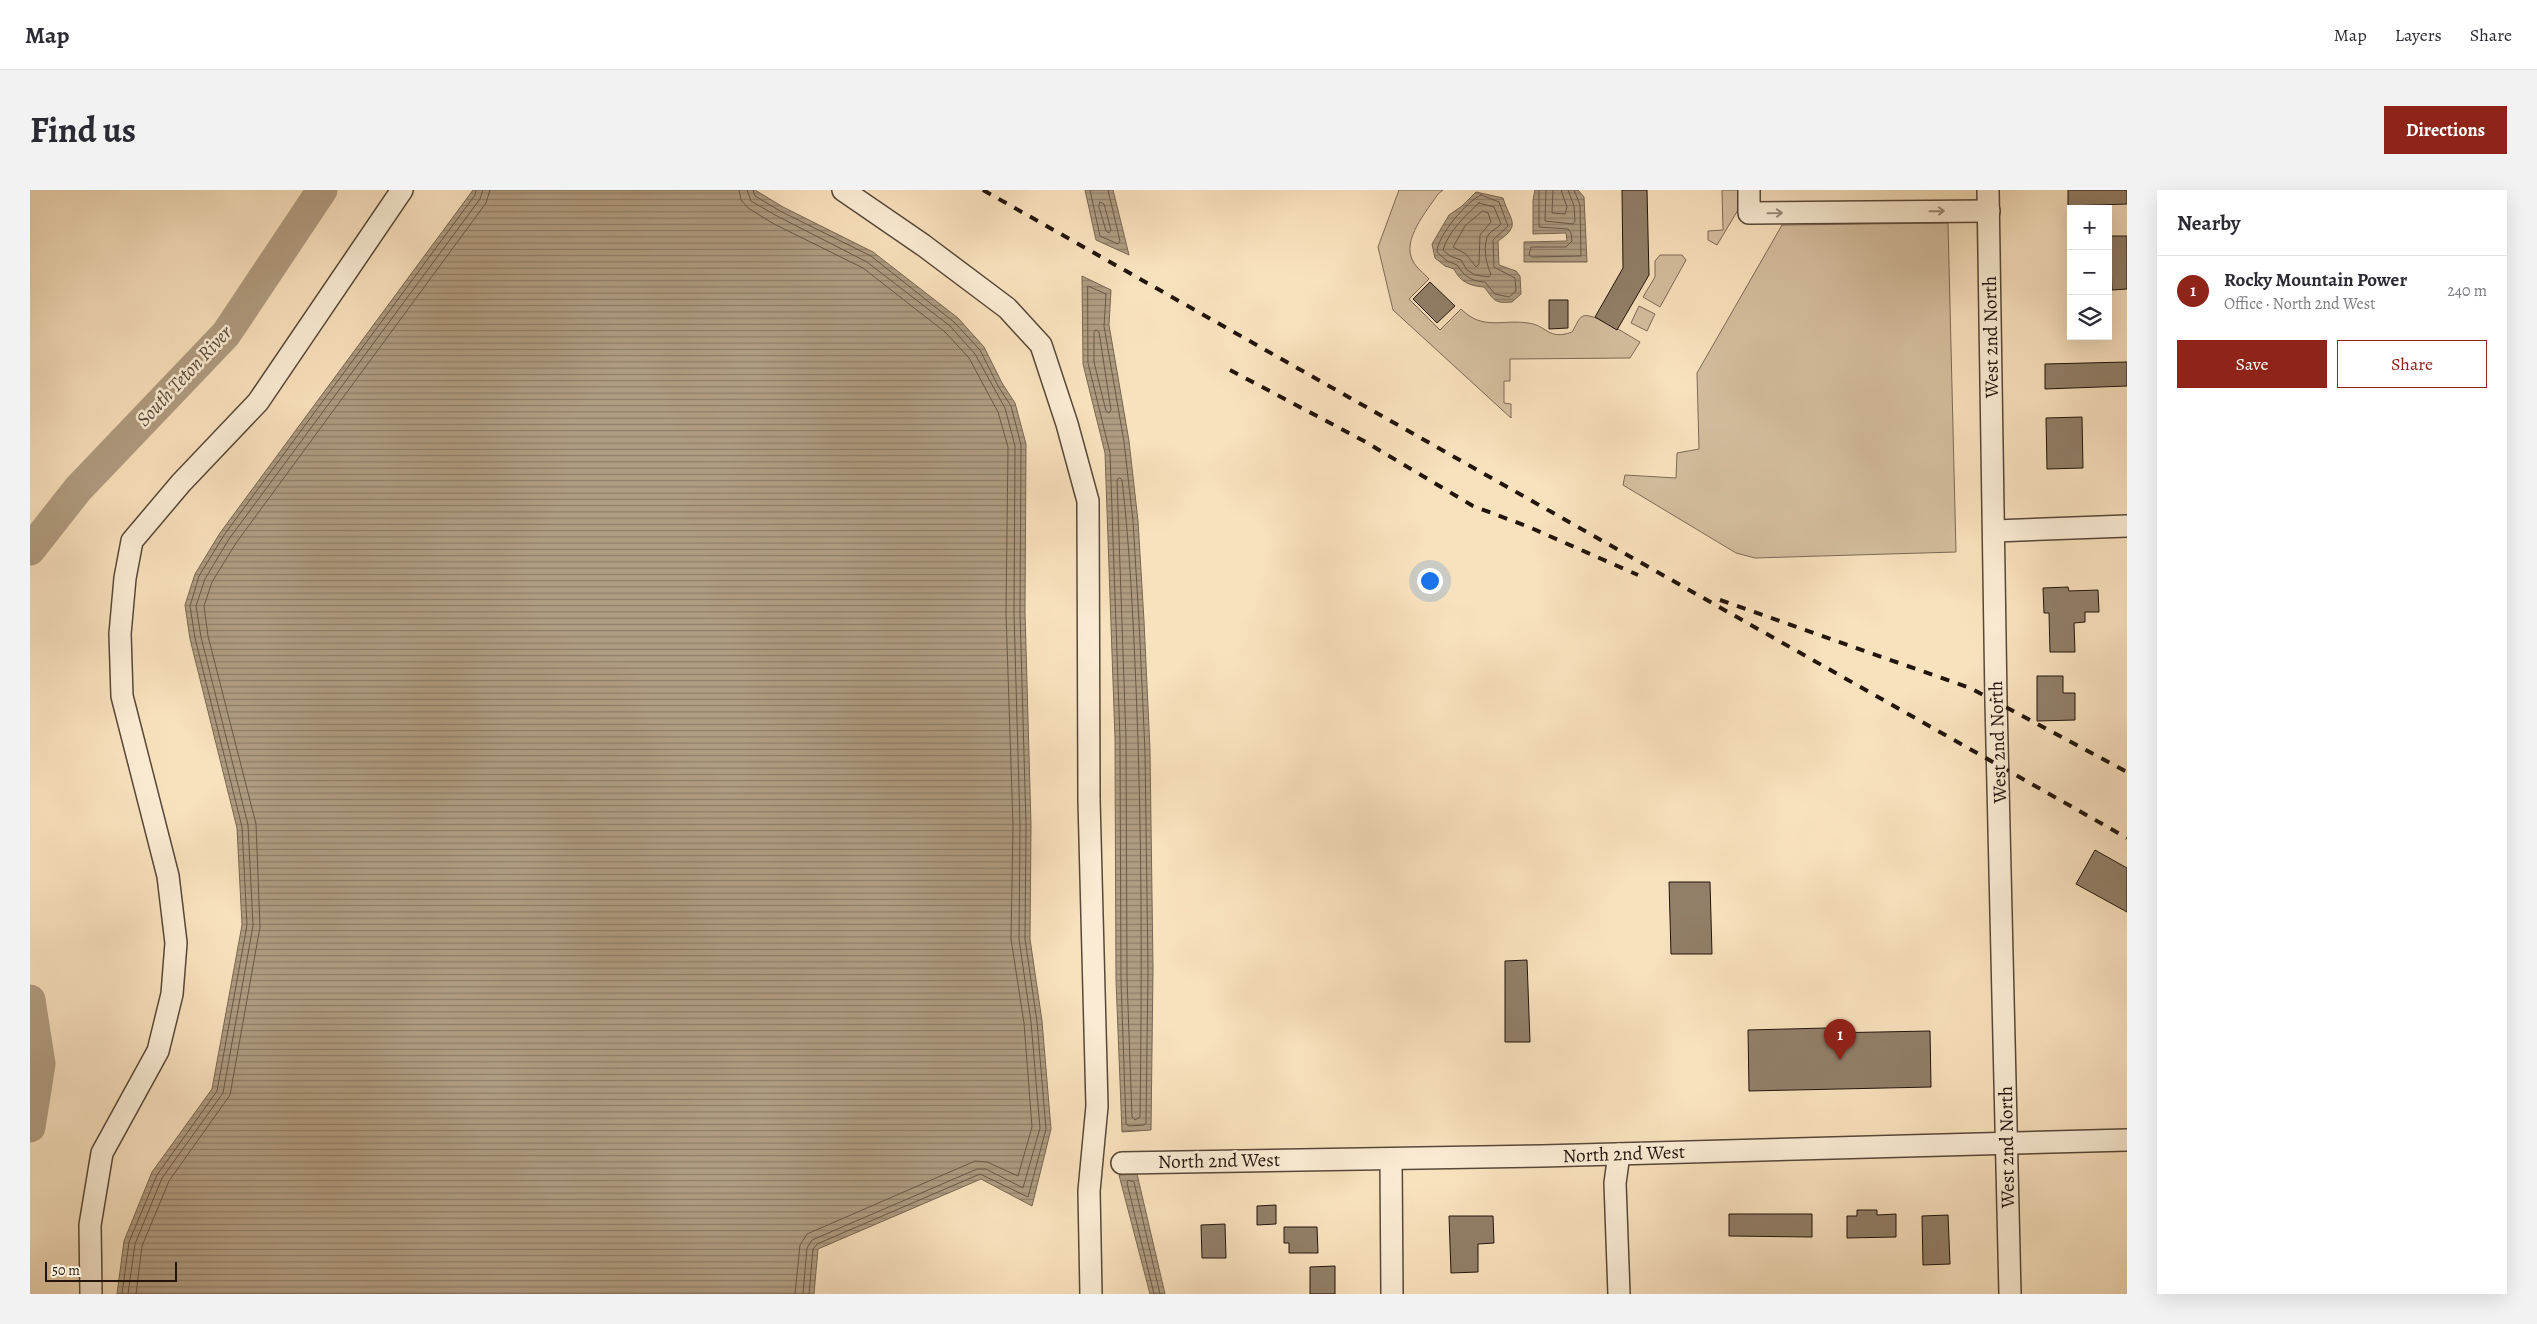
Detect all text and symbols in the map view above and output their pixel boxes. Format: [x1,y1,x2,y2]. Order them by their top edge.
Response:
text: Map [25,19,69,51]
text: Map [2334,23,2367,47]
text: Layers [2395,23,2442,47]
text: Share [2470,23,2512,47]
text: Find us [30,106,136,154]
button: Directions [2384,106,2507,154]
map controls [2067,205,2112,340]
button: + [2067,205,2112,250]
one-way arrow [1928,206,1945,216]
one-way arrow [1766,208,1782,218]
text: Nearby [2177,209,2240,237]
button: − [2067,250,2112,295]
text: Rocky Mountain Power [2224,267,2407,293]
street label: West 2nd North [1977,276,2005,399]
text: 1 [2190,280,2196,302]
text: 240 m [2447,280,2487,302]
text: Office · North 2nd West [2224,293,2375,315]
button: layers [2067,295,2112,340]
water label: South Teton River [130,319,239,432]
button: Save [2177,340,2327,388]
button: Share [2337,340,2487,388]
your location [1417,568,1443,594]
street label: West 2nd North [1983,680,2013,805]
pin: 1 [1824,1019,1856,1060]
street label: West 2nd North [1993,1086,2021,1209]
street label: North 2nd West [1562,1139,1686,1169]
street label: North 2nd West [1158,1147,1280,1175]
scale bar [45,1259,178,1282]
text: 50 m [52,1261,80,1280]

